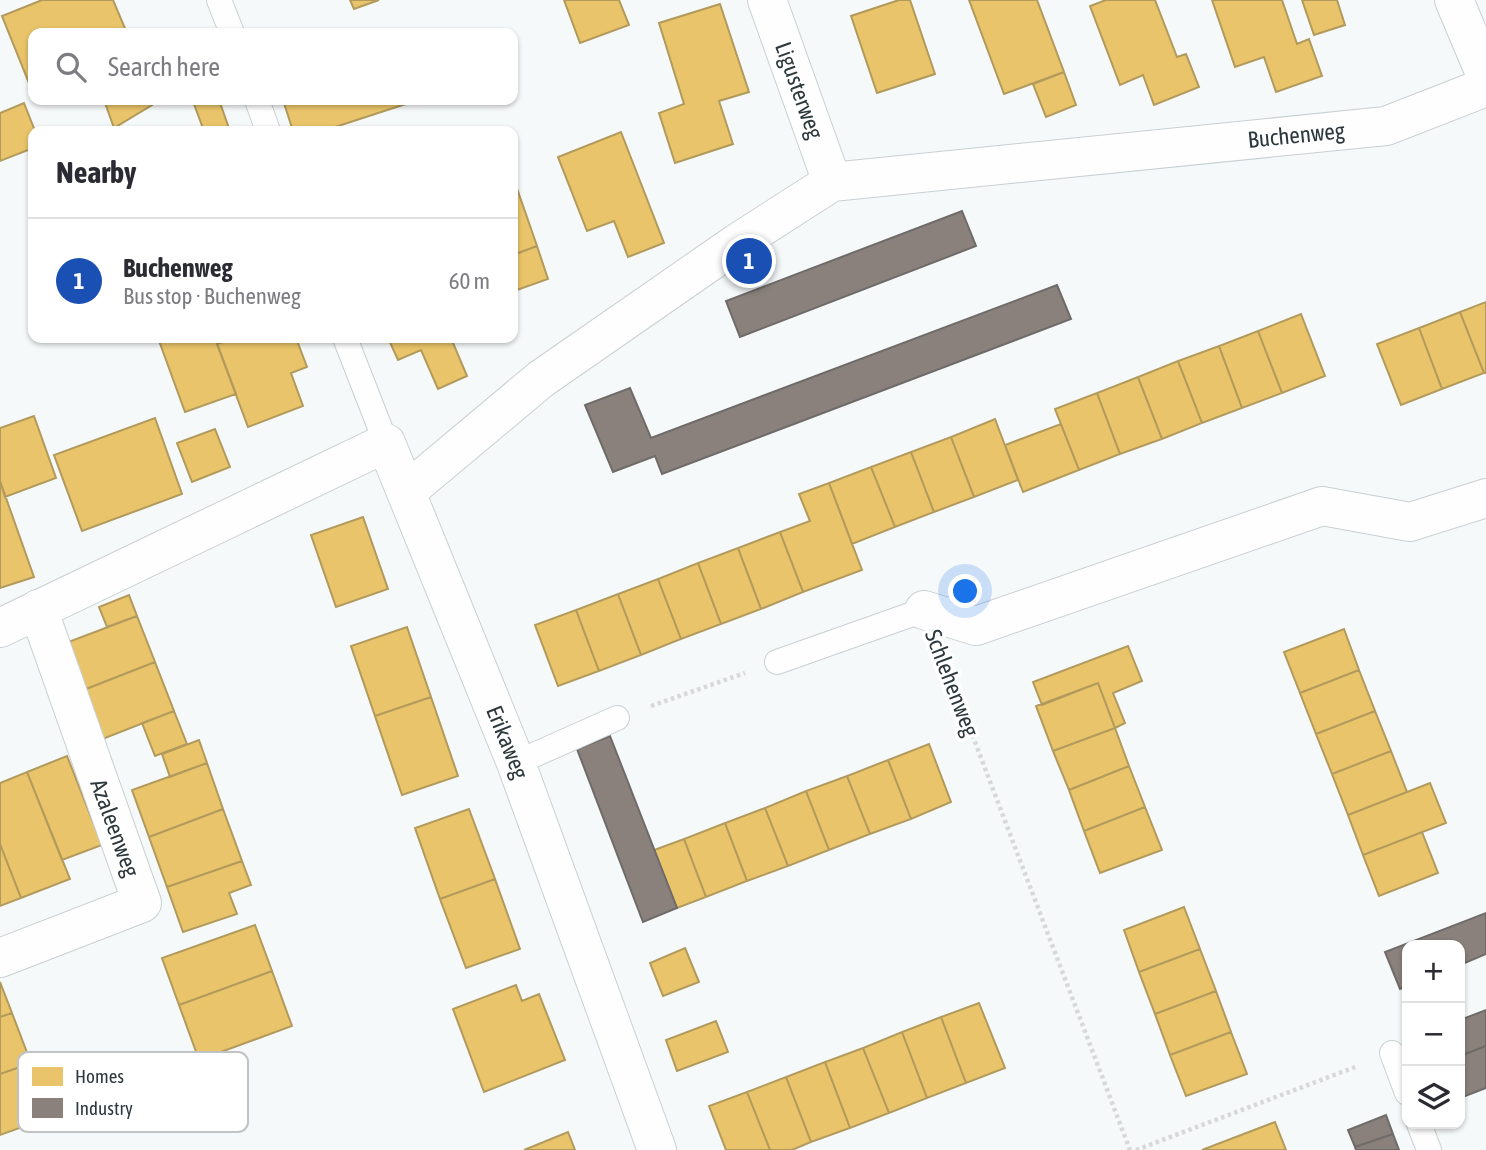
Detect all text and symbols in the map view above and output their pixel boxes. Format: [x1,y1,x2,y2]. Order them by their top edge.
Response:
search box [28,28,518,105]
street label: Ligusterweg [770,39,829,142]
icon: search [52,48,90,86]
text: Search here [108,52,220,82]
street label: Buchenweg [1246,117,1346,153]
text: Nearby [56,155,136,189]
pin: 1 [726,235,772,287]
text: Buchenweg [123,253,233,283]
text: 1 [74,268,84,294]
text: 60 m [449,268,490,294]
text: Bus stop · Buchenweg [123,283,301,309]
your location [948,574,982,608]
street label: Schlehenweg [920,626,984,740]
street label: Erikaweg [481,702,534,782]
street label: Azaleenweg [85,776,145,880]
map controls [1402,940,1465,1129]
button: + [1402,940,1465,1003]
button: − [1402,1003,1465,1066]
legend [18,1052,248,1132]
text: Homes [75,1065,124,1087]
button: layers [1402,1066,1465,1129]
text: Industry [75,1097,133,1119]

